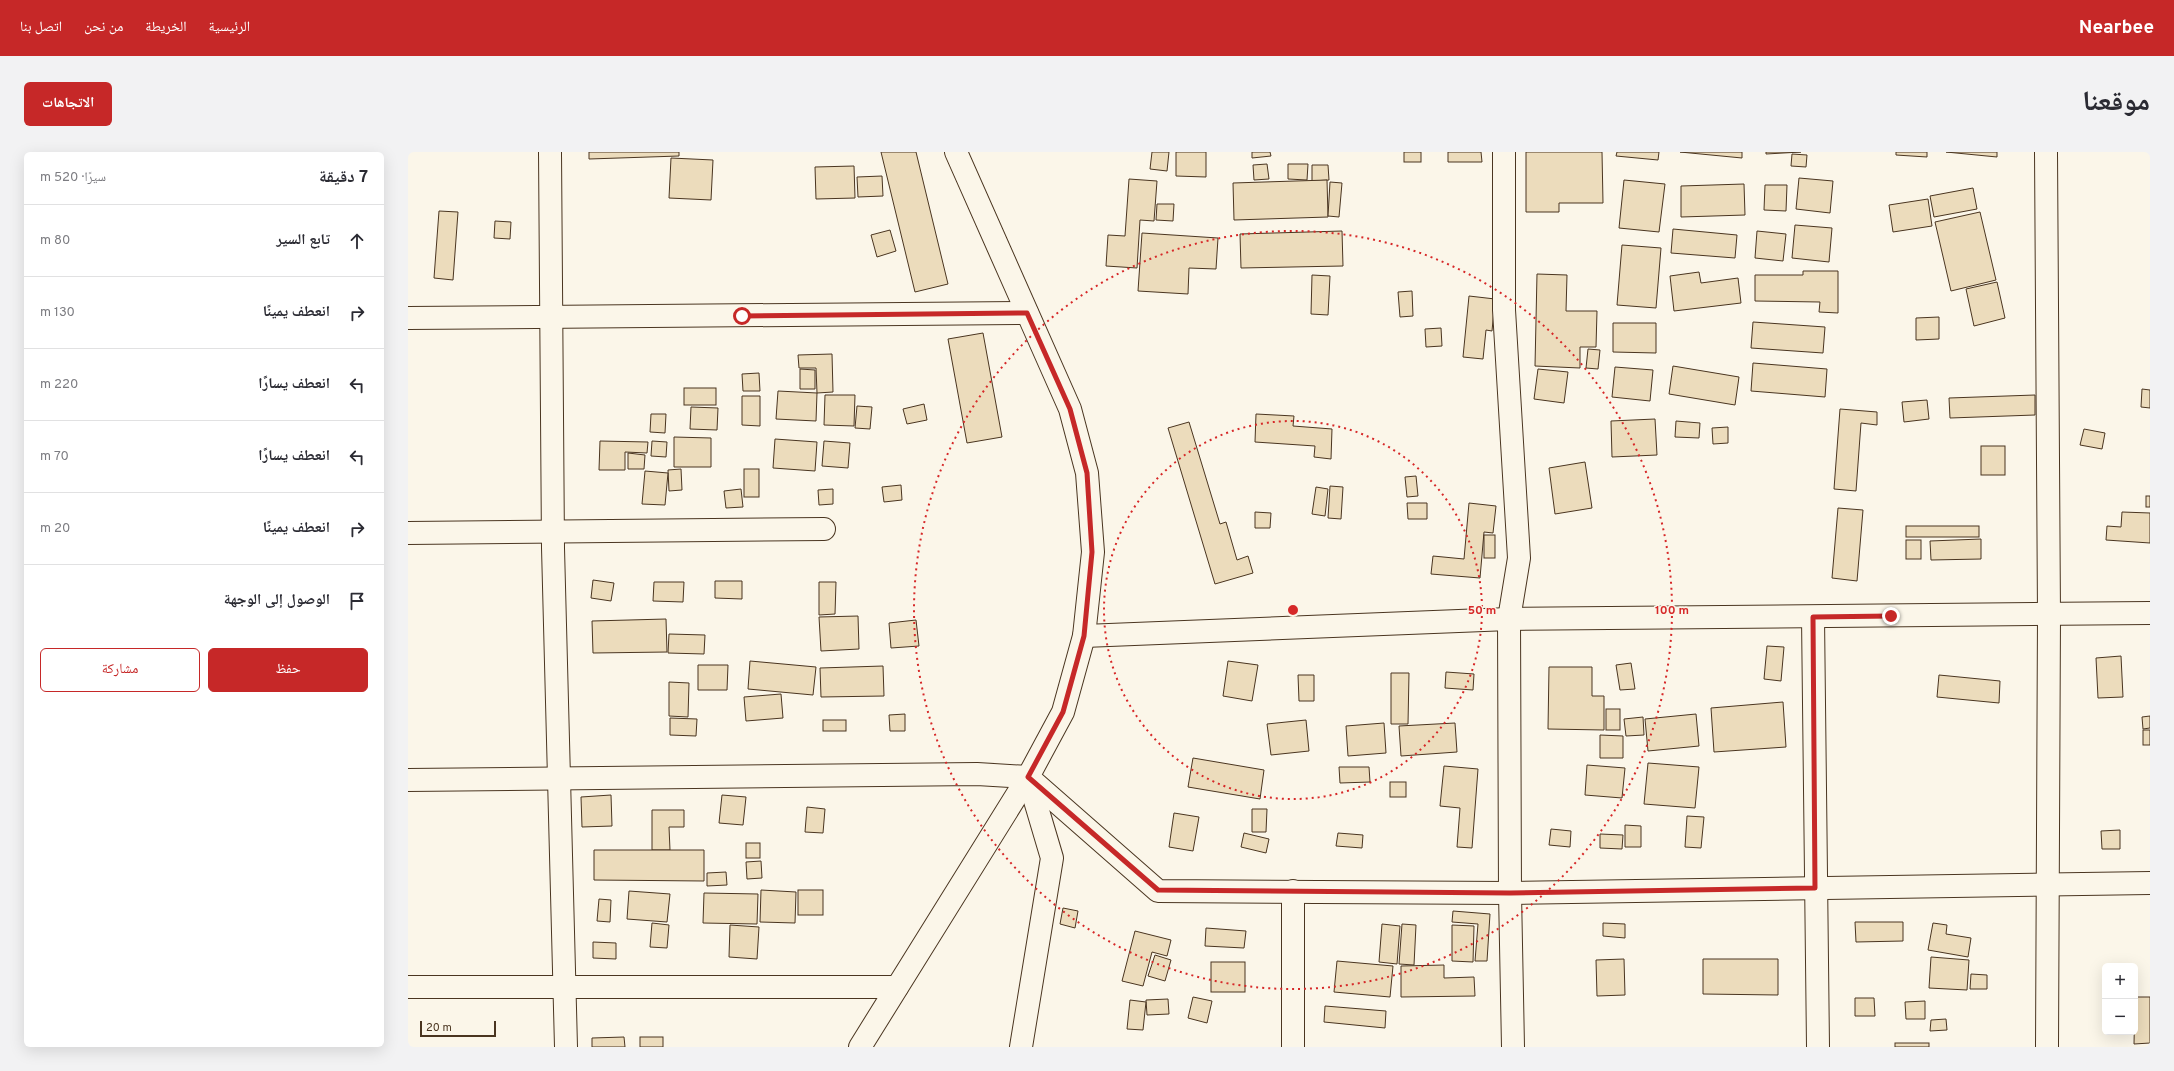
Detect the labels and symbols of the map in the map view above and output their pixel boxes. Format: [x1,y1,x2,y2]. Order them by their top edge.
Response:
route start [733,307,751,325]
centre of rings [1286,603,1300,617]
text: 50 m [1468,603,1496,619]
text: 100 m [1655,603,1689,619]
route end [1882,607,1900,625]
scale bar [420,1019,496,1038]

